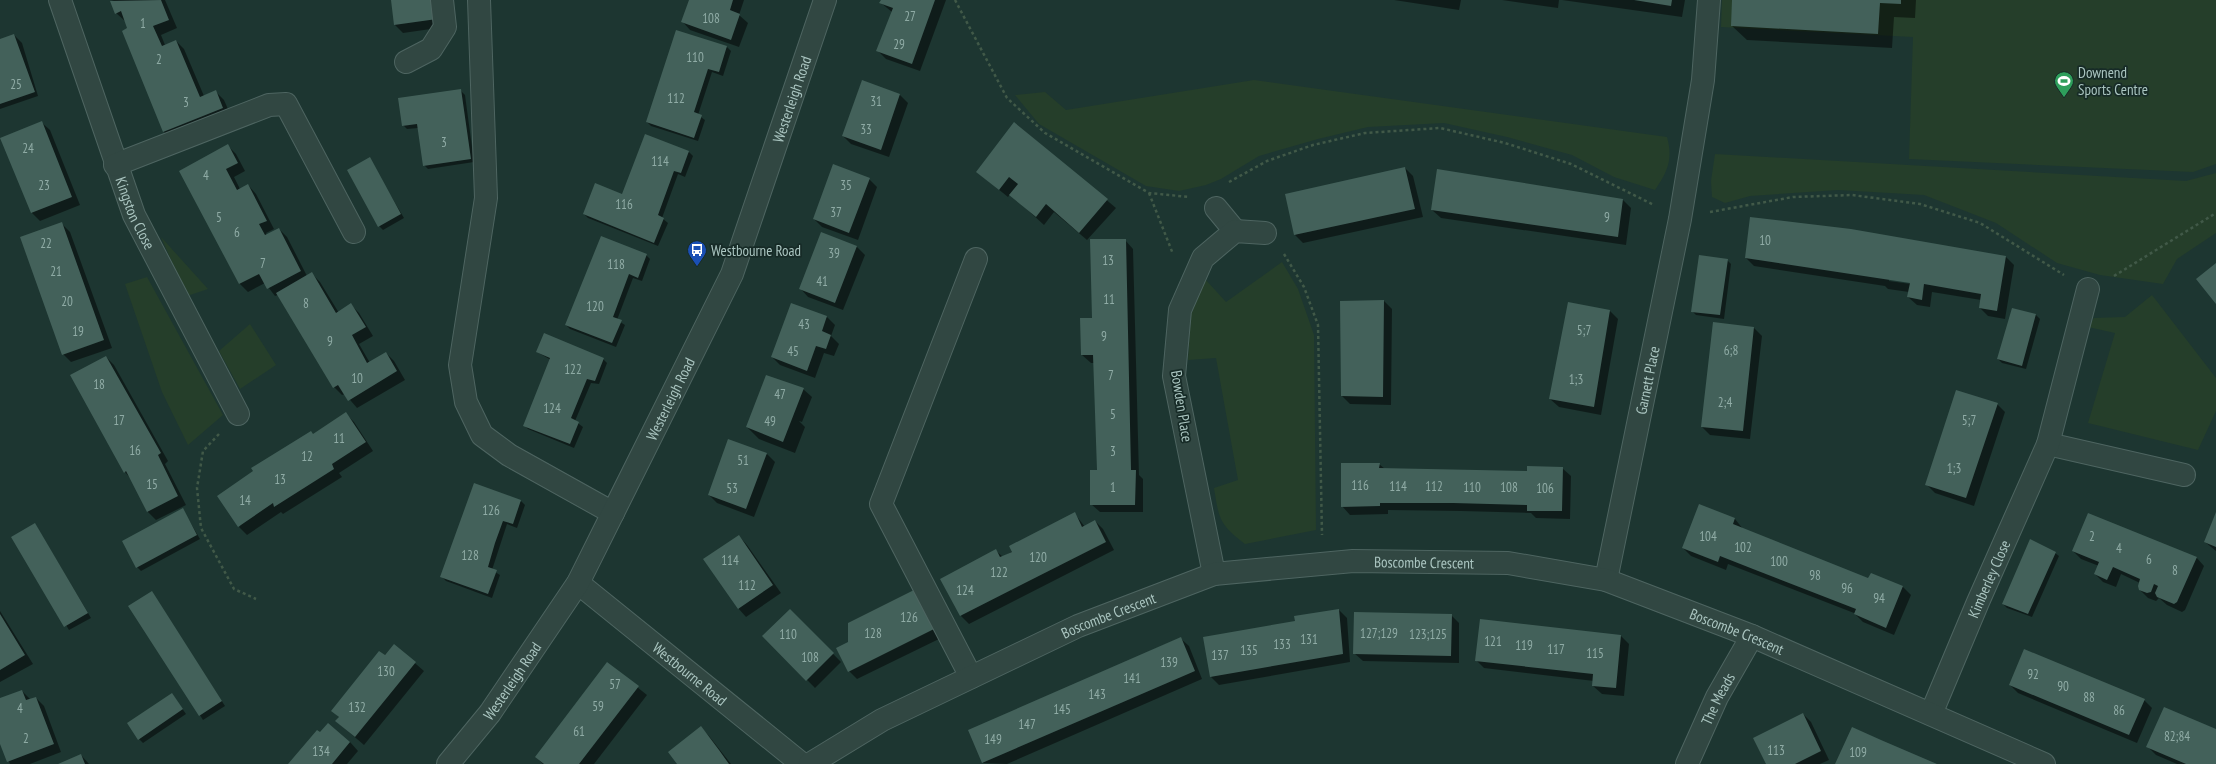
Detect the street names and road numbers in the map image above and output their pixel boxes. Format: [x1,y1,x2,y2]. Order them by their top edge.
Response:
street label: Westerleigh Road [768,53,815,145]
street label: Kingston Close [112,174,160,252]
street label: Garnett Place [1631,344,1663,416]
street label: Westerleigh Road [641,354,698,443]
street label: Bowden Place [1167,369,1197,443]
street label: Kimberley Close [1963,537,2014,621]
street label: Boscombe Crescent [1374,552,1474,572]
street label: Boscombe Crescent [1058,588,1158,642]
street label: Boscombe Crescent [1687,604,1787,658]
street label: Westerleigh Road [479,638,545,724]
street label: Westbourne Road [649,638,731,709]
street label: The Meads [1696,669,1738,728]

